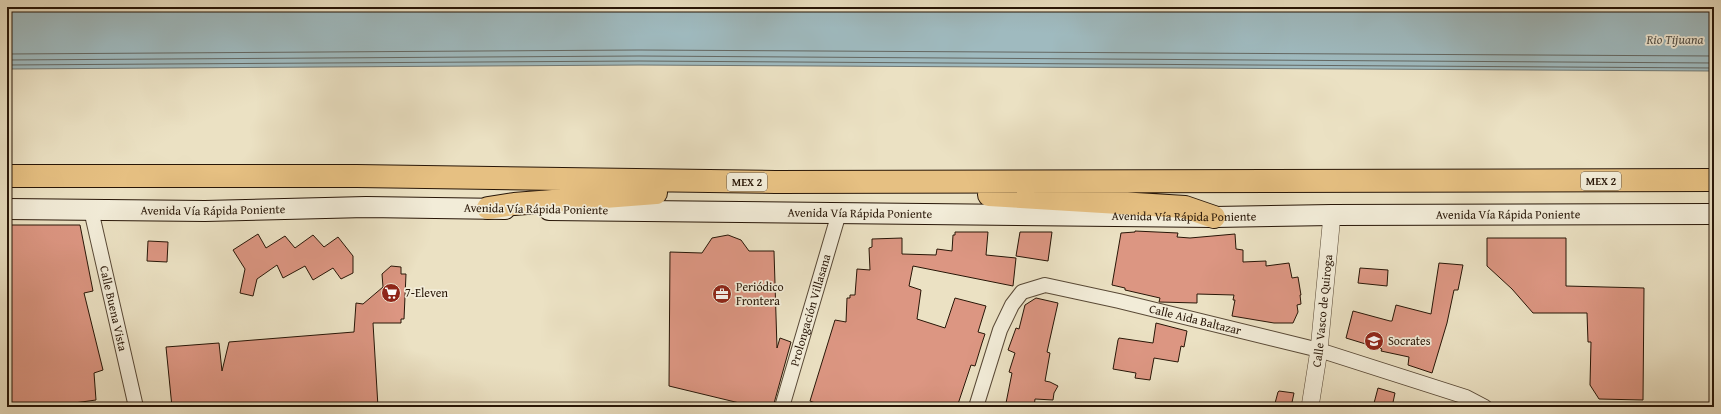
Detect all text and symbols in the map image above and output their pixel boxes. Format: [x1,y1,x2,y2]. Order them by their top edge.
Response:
water label: Rio Tijuana [1645,30,1704,49]
road number: MEX 2 [1581,172,1621,190]
road number: MEX 2 [727,173,767,191]
street label: Avenida Vía Rápida Poniente [464,199,609,218]
street label: Avenida Vía Rápida Poniente [141,200,286,219]
street label: Avenida Vía Rápida Poniente [788,204,933,222]
street label: Avenida Vía Rápida Poniente [1436,205,1581,223]
street label: Avenida Vía Rápida Poniente [1112,207,1257,225]
street label: Prolongación Villasana [785,252,835,368]
street label: Calle Vasco de Quiroga [1307,253,1336,368]
street label: Calle Buena Vista [96,264,132,353]
place label: Periódico Frontera [736,278,784,309]
supermarket icon: 7-Eleven [380,282,402,304]
office icon: Periódico Frontera [711,283,733,305]
place label: 7-Eleven [405,284,448,301]
street label: Calle Aida Baltazar [1148,300,1243,339]
school or university icon: Socrates [1363,330,1385,352]
place label: Socrates [1388,332,1431,349]

